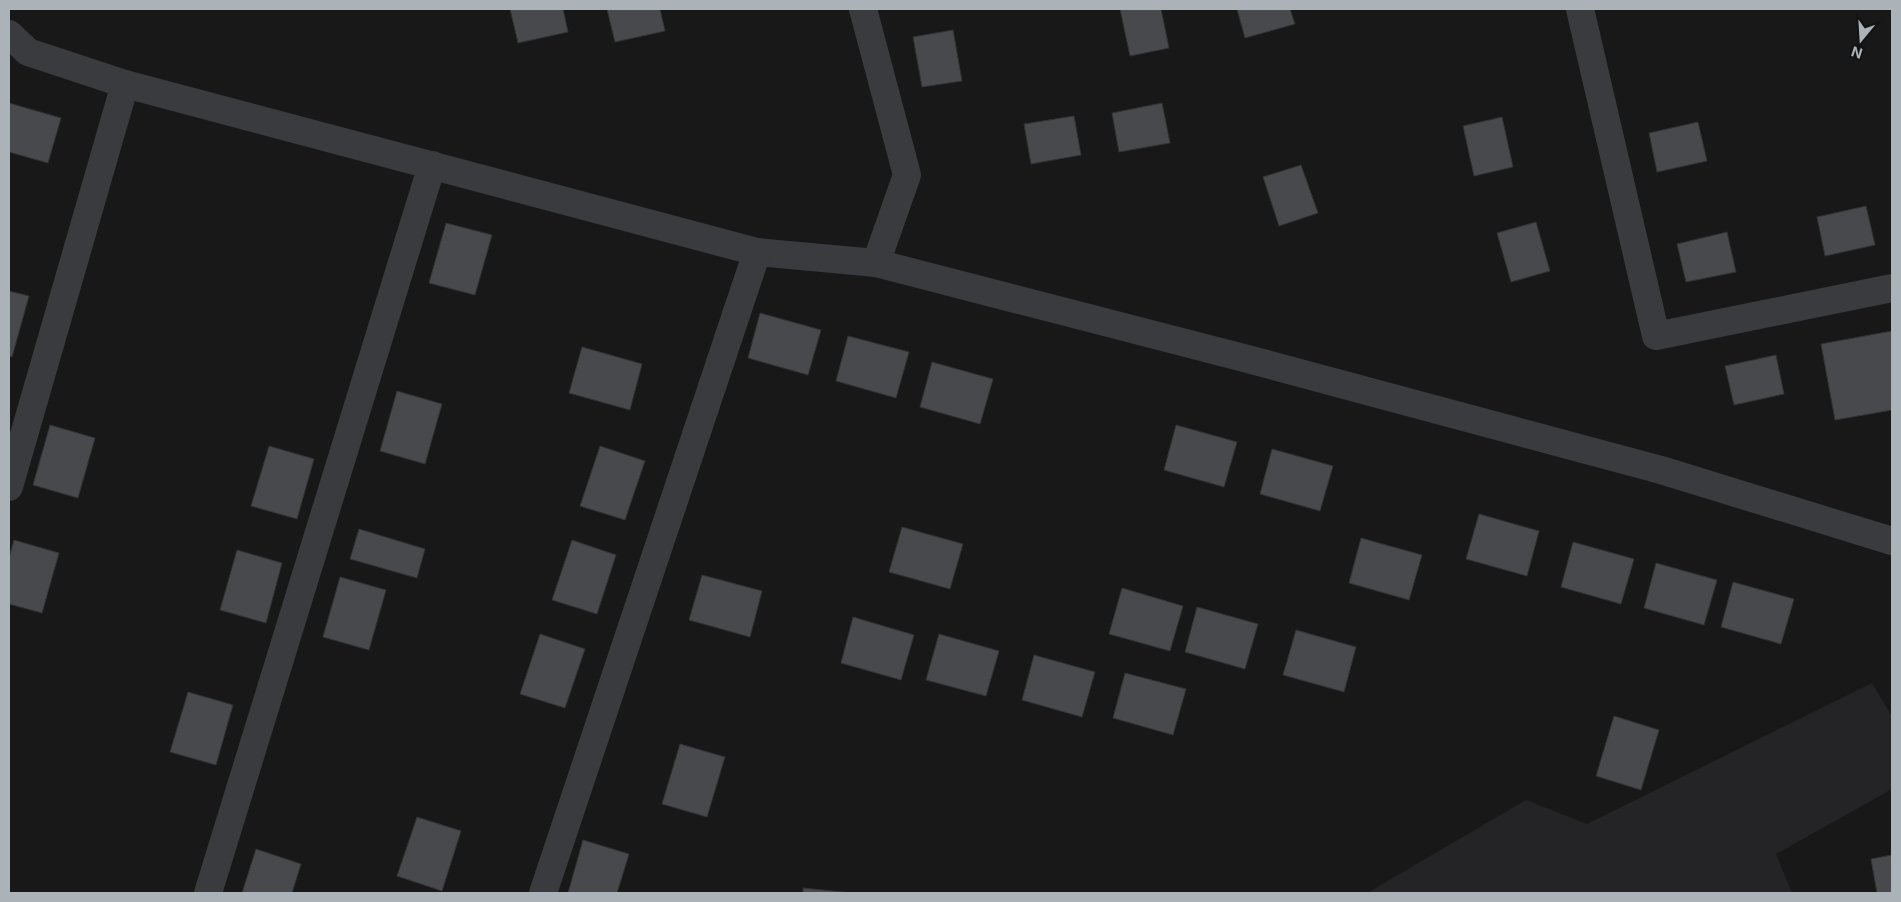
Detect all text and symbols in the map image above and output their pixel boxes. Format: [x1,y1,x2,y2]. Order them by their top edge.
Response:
north arrow [1836,15,1886,65]
text: N [1849,43,1865,63]

